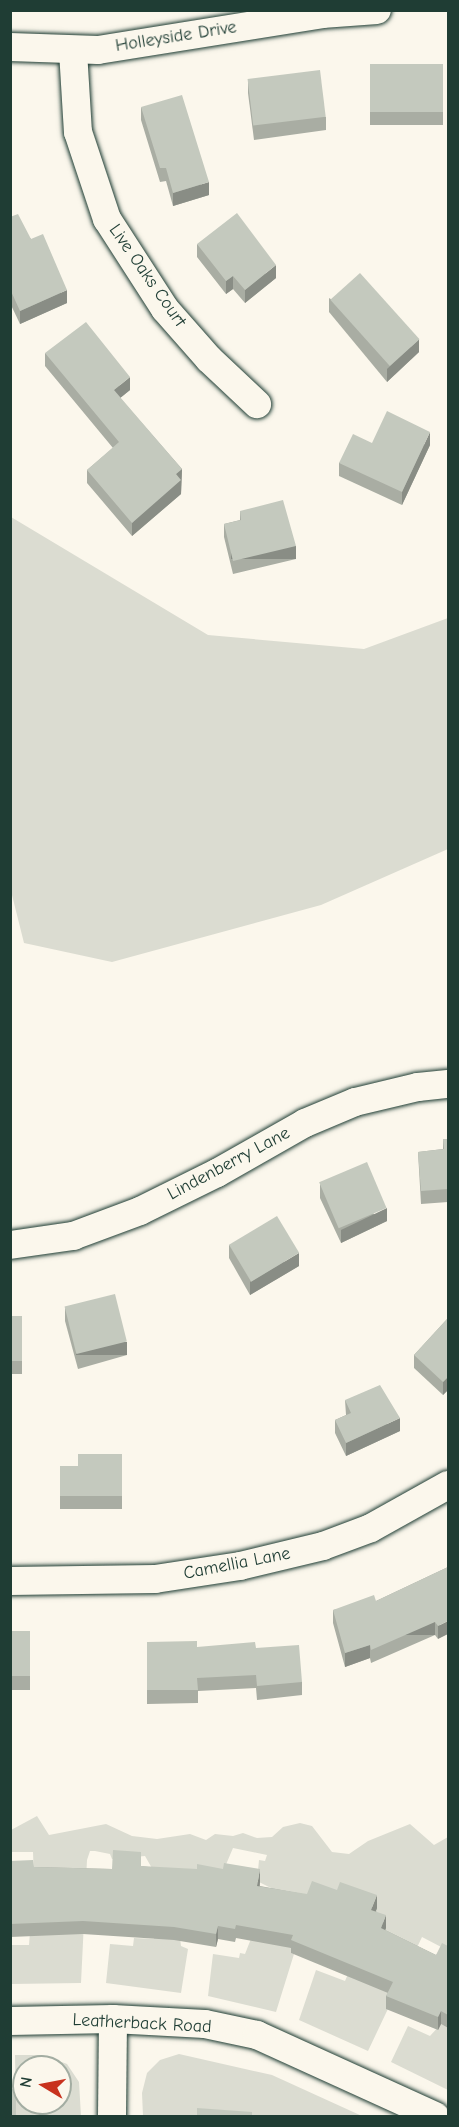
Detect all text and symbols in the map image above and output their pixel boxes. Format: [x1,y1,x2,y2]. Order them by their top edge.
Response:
street label: Holleyside Drive [114,17,238,57]
street label: Live Oaks Court [104,220,190,332]
street label: Lindenberry Lane [164,1123,294,1205]
street label: Camellia Lane [182,1543,292,1585]
street label: Leatherback Road [72,2010,212,2038]
north arrow [12,2055,72,2115]
text: N [16,2076,36,2089]

